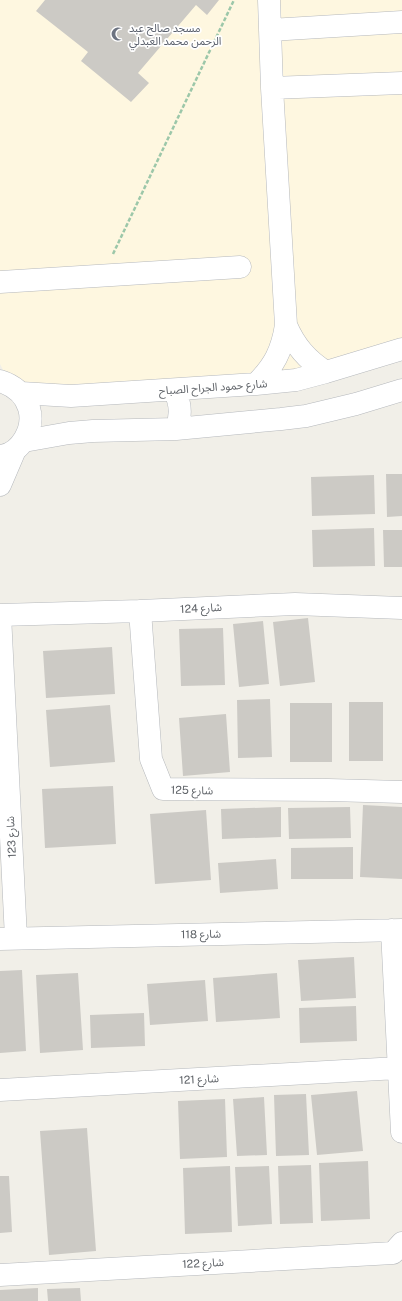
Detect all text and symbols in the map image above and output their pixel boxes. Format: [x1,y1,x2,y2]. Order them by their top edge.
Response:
place label: مسجد صالح عبد الرحمن محمد العبدلي [129,22,221,51]
mosque icon: مسجد صالح عبد الرحمن محمد العبدلي [110,26,126,42]
street label: شارع حمود الجراح الصباح [158,377,268,399]
street label: شارع 124 [180,601,223,617]
street label: شارع 125 [171,784,214,798]
street label: شارع 123 [4,815,20,858]
street label: شارع 118 [181,928,222,942]
street label: شارع 121 [179,1072,220,1088]
street label: شارع 122 [182,1256,225,1272]

